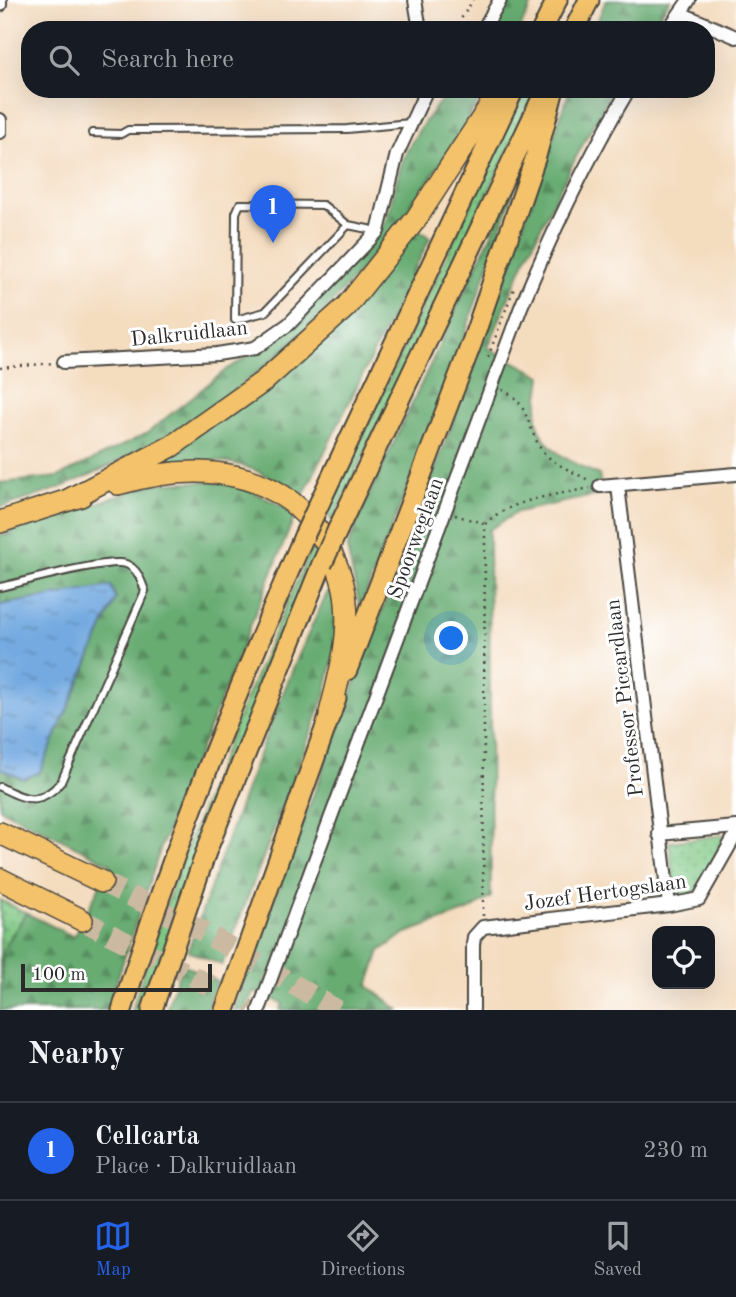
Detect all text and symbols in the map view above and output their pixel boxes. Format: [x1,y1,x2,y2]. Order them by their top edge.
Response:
search box [21,21,715,98]
icon: search [45,41,83,79]
text: Search here [101,47,234,73]
pin: 1 [250,185,296,243]
street label: Dalkruidlaan [130,318,249,351]
street label: Spoorweglaan [385,475,448,602]
street label: Professor Piccardlaan [603,598,648,798]
your location [434,621,468,655]
street label: Jozef Hertogslaan [522,872,688,915]
map controls [652,926,715,989]
button: locate [652,926,715,989]
scale bar [21,961,212,993]
text: 100 m [32,966,85,985]
text: Nearby [28,1040,125,1070]
text: Cellcarta [95,1124,200,1150]
text: 1 [44,1139,58,1162]
text: 230 m [643,1139,708,1162]
text: Place · Dalkruidlaan [95,1155,297,1178]
tab: Map [94,1217,132,1282]
tab: Directions [321,1217,405,1282]
tab: Saved [593,1217,642,1282]

